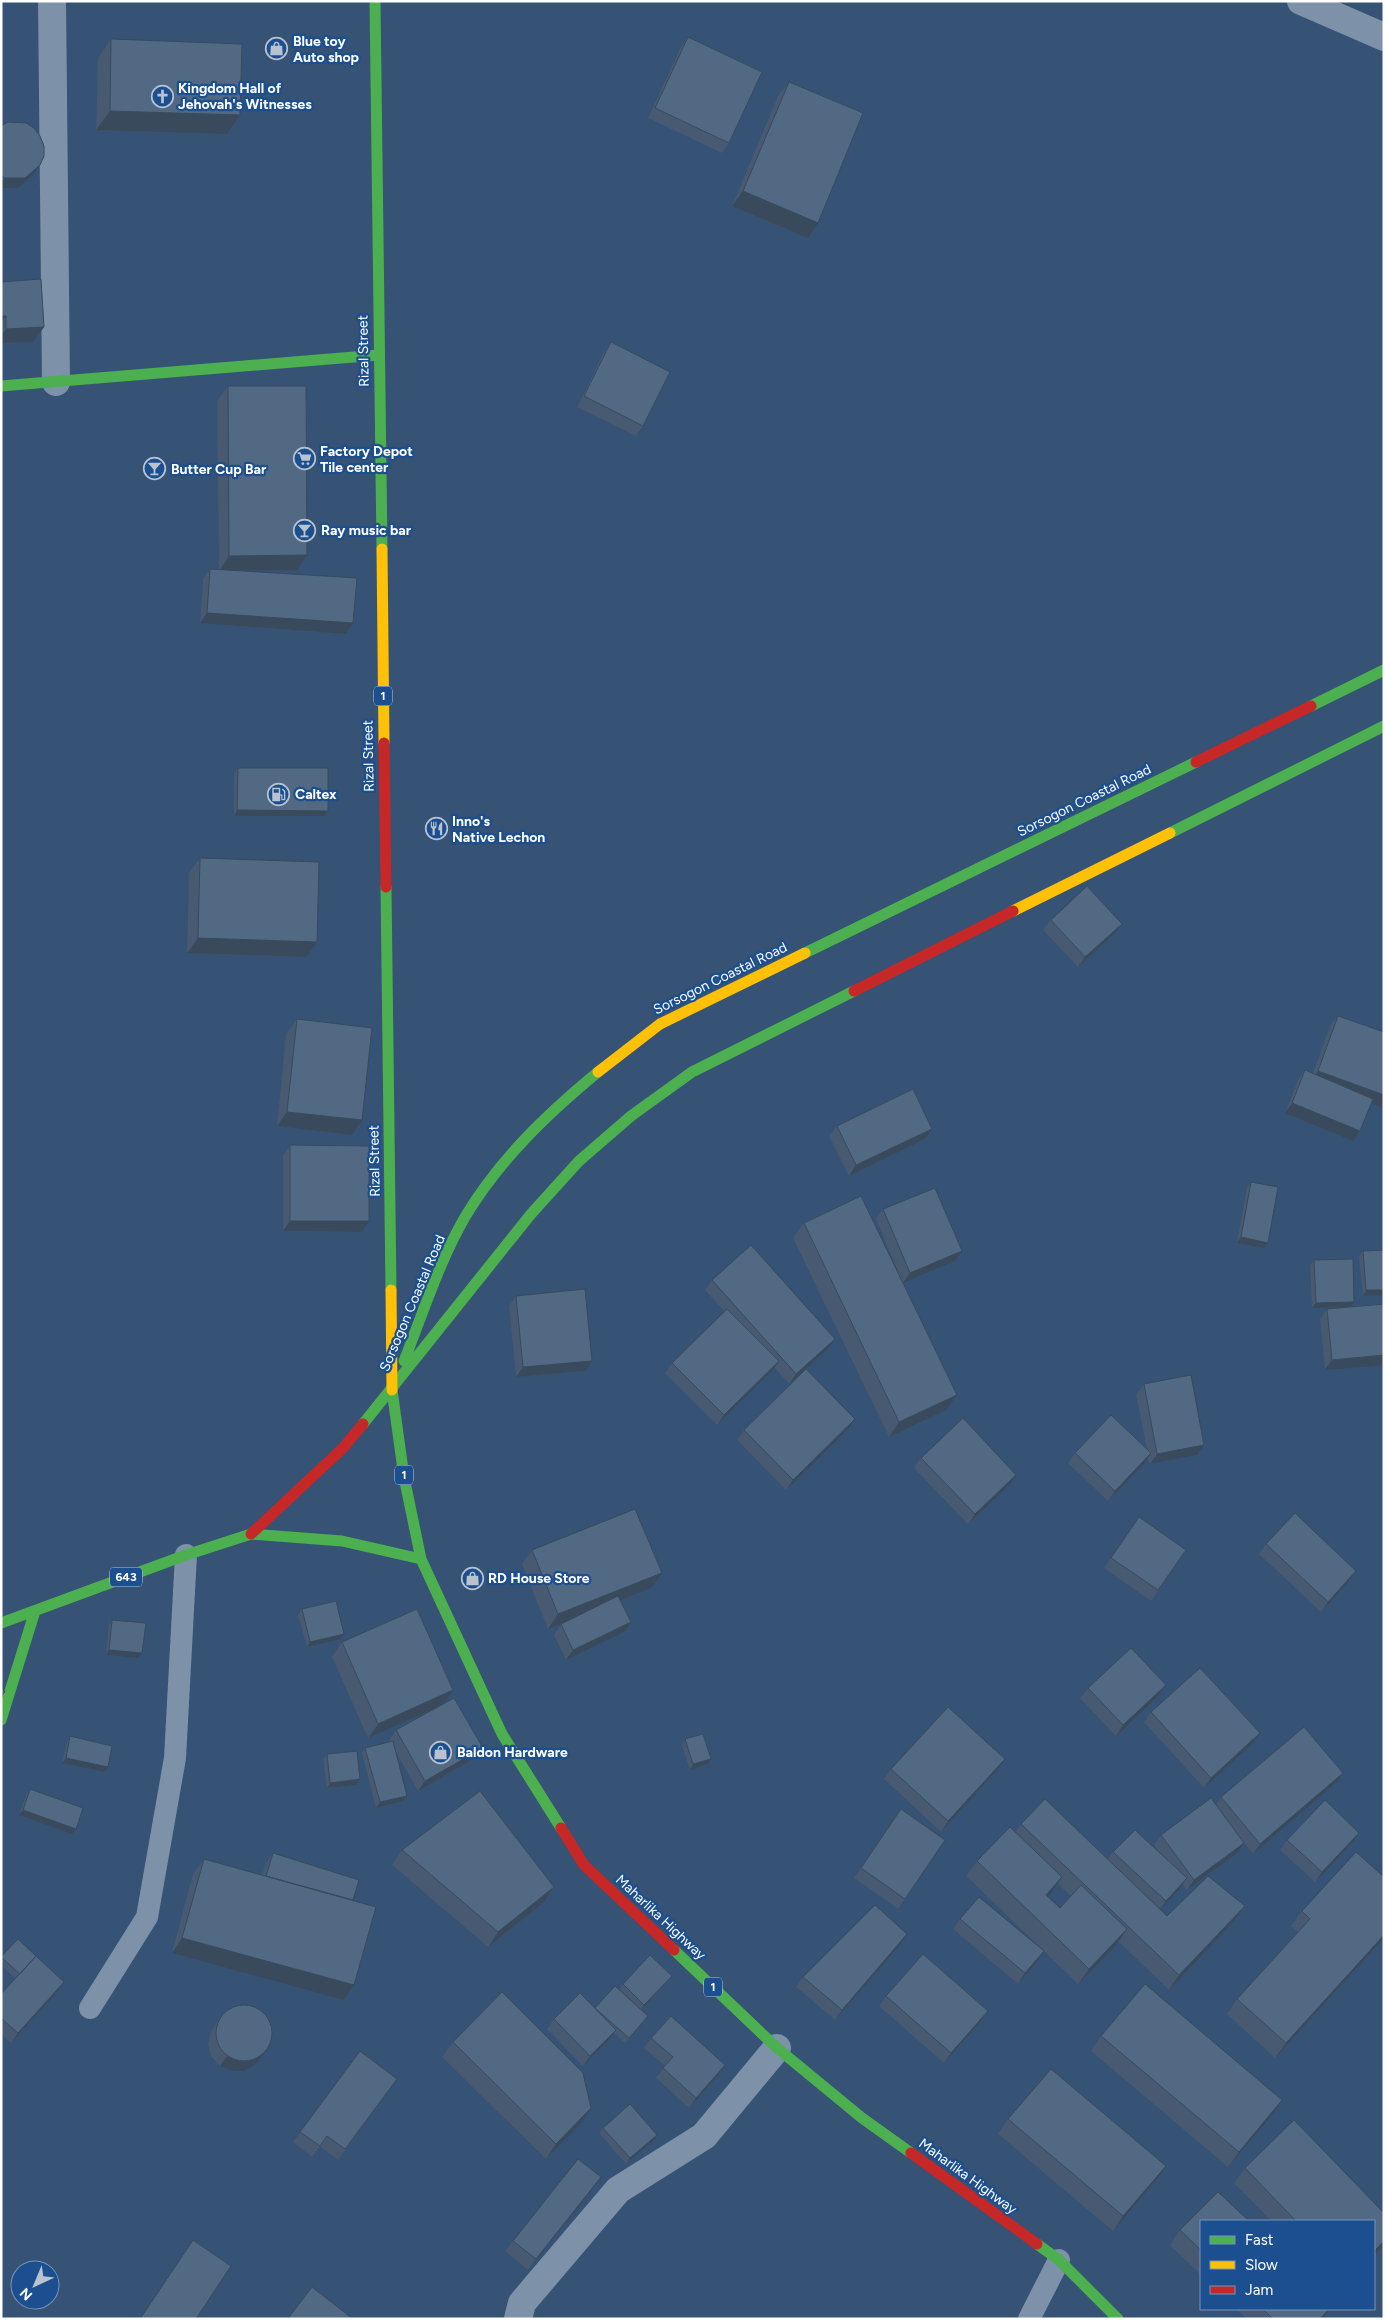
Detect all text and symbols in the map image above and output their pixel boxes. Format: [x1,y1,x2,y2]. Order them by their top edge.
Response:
place label: Blue toy Auto shop [293,33,359,66]
shop icon: Blue toy Auto shop [265,37,289,61]
place label: Kingdom Hall of Jehovah's Witnesses [178,80,312,113]
church icon: Kingdom Hall of Jehovah's Witnesses [150,84,174,108]
street label: Rizal Street [354,315,373,387]
place label: Factory Depot Tile center [320,443,413,476]
supermarket icon: Factory Depot Tile center [292,447,316,471]
bar icon: Butter Cup Bar [143,457,167,481]
place label: Butter Cup Bar [171,461,267,478]
bar icon: Ray music bar [293,518,317,542]
place label: Ray music bar [321,522,412,539]
road number: 1 [374,686,392,706]
street label: Rizal Street [359,720,378,792]
street label: Sorsogon Coastal Road [1015,761,1154,840]
fuel station icon: Caltex [267,782,291,806]
place label: Caltex [295,786,337,803]
place label: Inno's Native Lechon [452,813,545,846]
restaurant icon: Inno's Native Lechon [424,817,448,841]
street label: Sorsogon Coastal Road [651,939,790,1018]
street label: Rizal Street [365,1125,384,1197]
street label: Sorsogon Coastal Road [376,1232,449,1374]
road number: 1 [395,1466,413,1484]
shop icon: RD House Store [460,1566,484,1590]
road number: 643 [110,1568,142,1586]
place label: RD House Store [488,1570,590,1587]
shop icon: Baldon Hardware [429,1740,453,1764]
place label: Baldon Hardware [457,1744,568,1761]
street label: Maharlika Highway [612,1871,710,1964]
road number: 1 [704,1978,722,1996]
street label: Maharlika Highway [915,2135,1021,2218]
legend [1200,2220,1375,2310]
text: Fast [1245,2231,1274,2249]
text: Slow [1245,2256,1278,2274]
north arrow [10,2260,60,2310]
text: Jam [1245,2281,1273,2299]
text: N [17,2284,36,2304]

